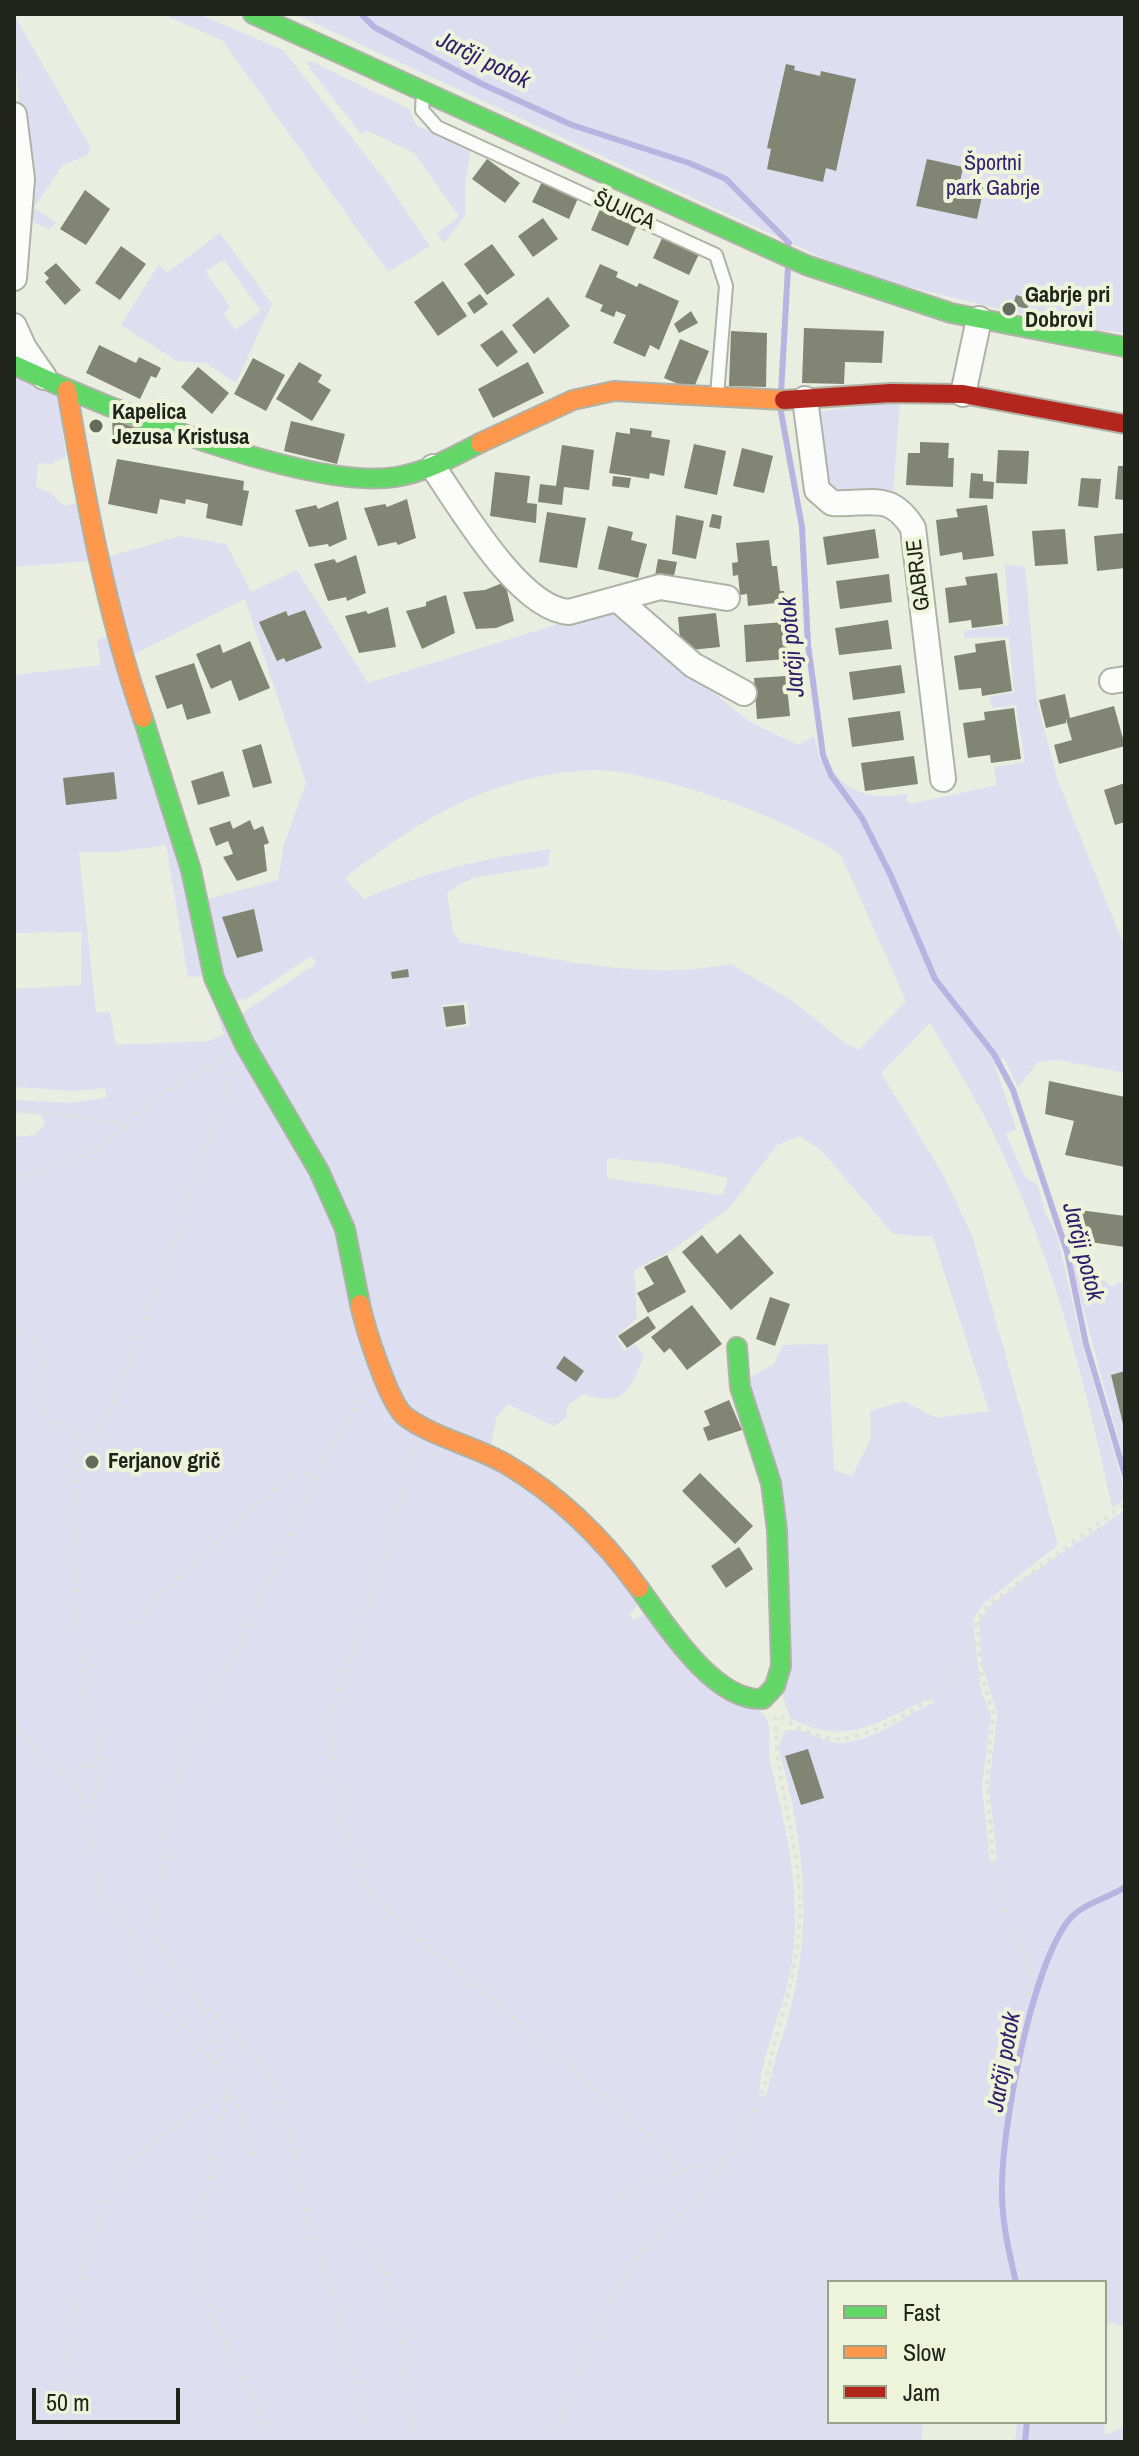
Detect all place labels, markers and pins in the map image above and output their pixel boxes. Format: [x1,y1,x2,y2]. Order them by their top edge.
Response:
place label: Gabrje pri Dobrovi [1025,283,1110,334]
marker: Gabrje pri Dobrovi [1000,300,1018,318]
place label: Kapelica Jezusa Kristusa [112,400,249,452]
marker: Kapelica Jezusa Kristusa [87,417,105,435]
place label: Ferjanov grič [108,1449,220,1475]
marker: Ferjanov grič [83,1453,101,1471]

